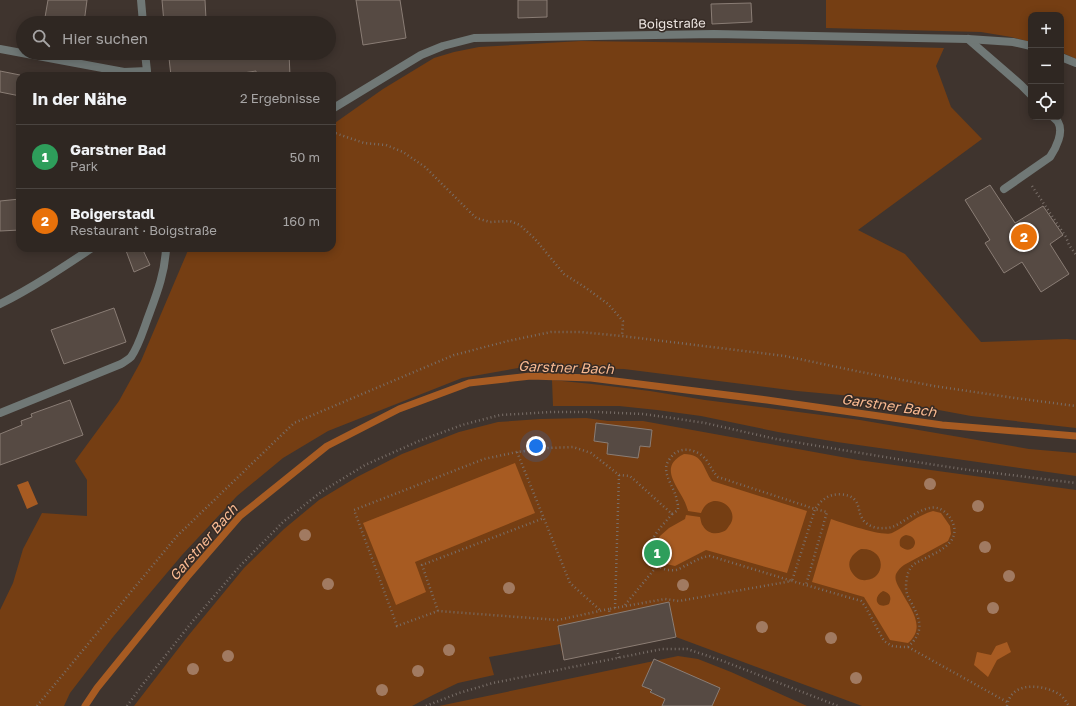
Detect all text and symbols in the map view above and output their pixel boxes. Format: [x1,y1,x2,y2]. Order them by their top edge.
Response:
map controls [1028,12,1064,120]
button: + [1028,12,1064,48]
street label: Boigstraße [638,14,706,32]
search box [16,16,336,60]
icon: search [30,27,52,49]
text: Hier suchen [62,29,148,47]
button: − [1028,48,1064,84]
button: locate [1028,84,1064,120]
text: In der Nähe [32,88,127,109]
text: 2 Ergebnisse [240,90,320,106]
text: Garstner Bad [70,140,166,158]
text: 1 [42,149,48,165]
text: 50 m [290,149,320,165]
text: Park [70,158,98,174]
text: Boigerstadl [70,204,155,222]
text: 2 [41,213,49,229]
text: 160 m [283,213,320,229]
text: Restaurant · Boigstraße [70,222,217,238]
pin: 2 [1011,222,1037,252]
water label: Garstner Bach [518,357,615,377]
water label: Garstner Bach [841,390,939,420]
your location [526,436,546,456]
water label: Garstner Bach [165,499,242,584]
pin: 1 [644,538,670,568]

